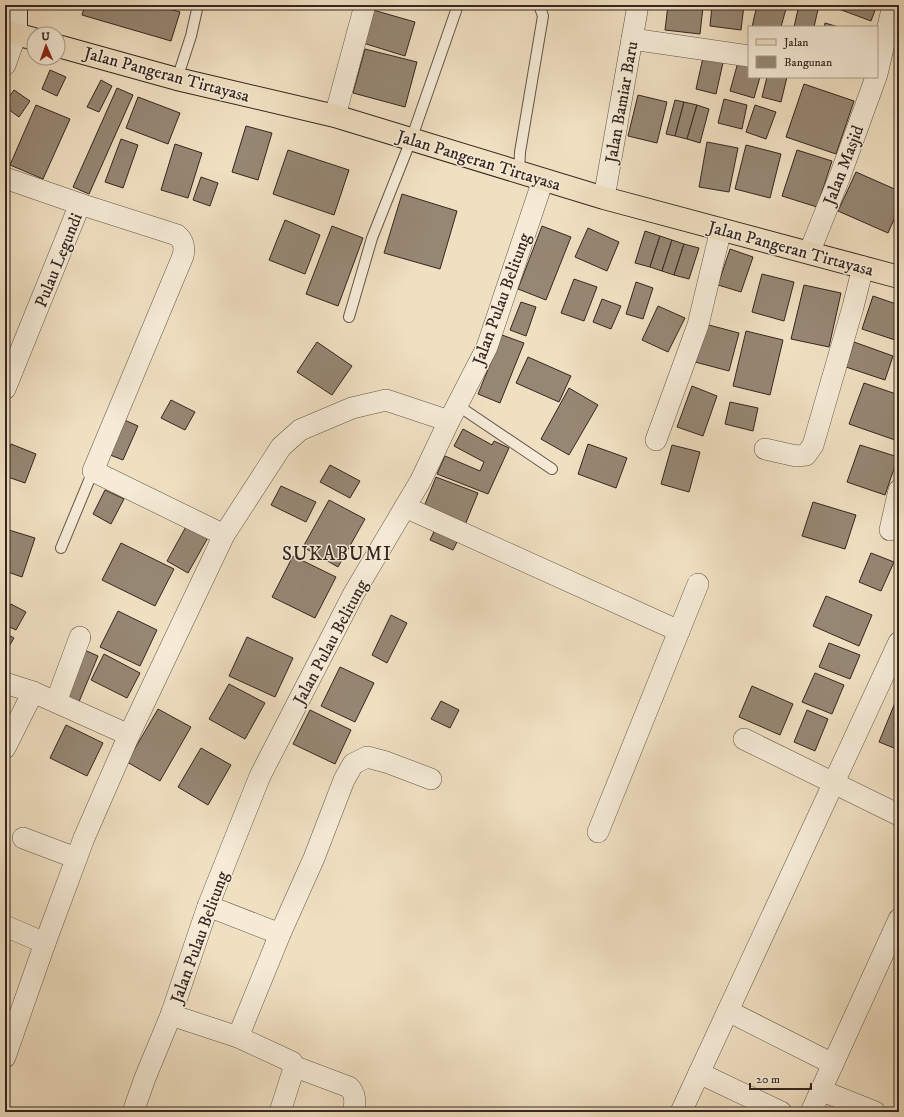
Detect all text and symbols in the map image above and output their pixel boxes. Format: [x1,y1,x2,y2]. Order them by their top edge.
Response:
north arrow [26,26,66,66]
legend [748,26,878,78]
text: U [41,30,51,44]
text: Jalan [783,35,809,50]
street label: Jalan Bamiar Baru [600,40,644,167]
street label: Jalan Pangeran Tirtayasa [80,42,253,108]
text: Bangunan [784,55,833,70]
street label: Jalan Masjid [818,122,869,210]
street label: Jalan Pangeran Tirtayasa [392,125,564,197]
street label: Pulau Legundi [30,210,88,311]
street label: Jalan Pangeran Tirtayasa [704,216,877,282]
street label: Jalan Pulau Belitung [467,230,536,370]
district label: SUKABUMI [282,543,392,566]
street label: Jalan Pulau Belitung [288,575,374,711]
street label: Jalan Pulau Belitung [165,868,234,1008]
scale bar [750,1065,811,1091]
text: 20 m [756,1072,780,1087]

